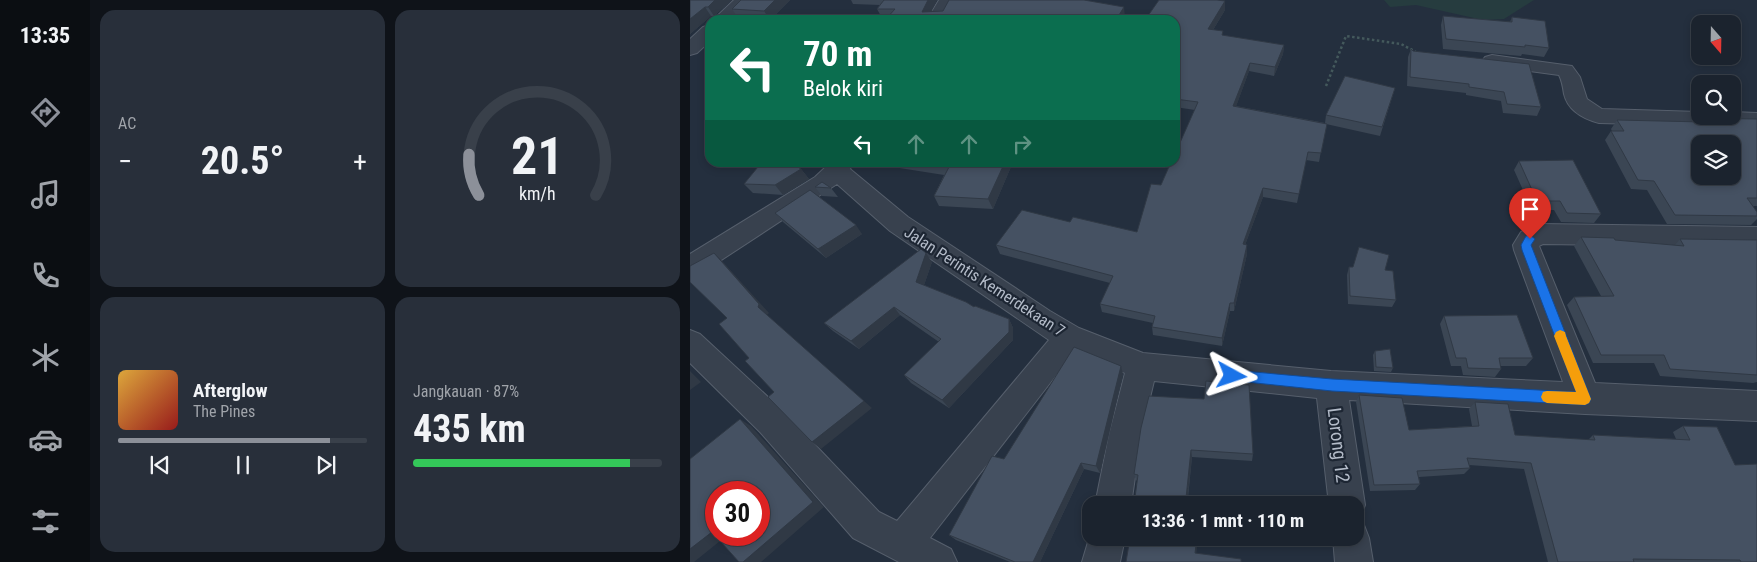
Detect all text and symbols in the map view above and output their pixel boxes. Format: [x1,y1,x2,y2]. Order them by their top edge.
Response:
north arrow [1691,15,1741,65]
map controls [1691,15,1741,185]
text: 13:35 [20,23,70,48]
text: 70 m [803,34,872,75]
icon: left [720,35,785,100]
button: search [1691,75,1741,125]
text: Belok kiri [803,76,883,101]
icon: directions [28,95,63,130]
text: AC [118,114,136,133]
text: 21 [511,126,564,187]
icon: left [849,130,877,158]
icon: ahead [902,130,930,158]
icon: ahead [955,130,983,158]
icon: right [1008,130,1036,158]
button: layers [1691,135,1741,185]
text: 20.5° [201,139,284,183]
text: − [118,145,132,178]
text: + [353,145,367,178]
icon: music [28,177,63,212]
text: km/h [519,183,556,204]
pin [1509,188,1551,239]
icon: arrive [1516,195,1544,223]
street label: Jalan Perintis Kemerdekaan 7 [901,222,1069,341]
icon: phone [28,258,63,293]
icon: climate [28,340,63,375]
position arrow [1205,349,1257,401]
text: Afterglow [193,379,267,402]
text: Jangkauan · 87% [413,382,519,401]
text: The Pines [193,402,255,421]
street label: Lorong 12 [1322,406,1355,484]
text: 435 km [413,407,526,451]
icon: car [28,422,63,457]
icon: previous [146,451,174,479]
icon: pause [229,451,257,479]
icon: next [312,451,340,479]
speed limit sign: 30 [705,481,770,546]
icon: filters [28,504,63,539]
text: 13:36 · 1 mnt · 110 m [1142,509,1304,532]

